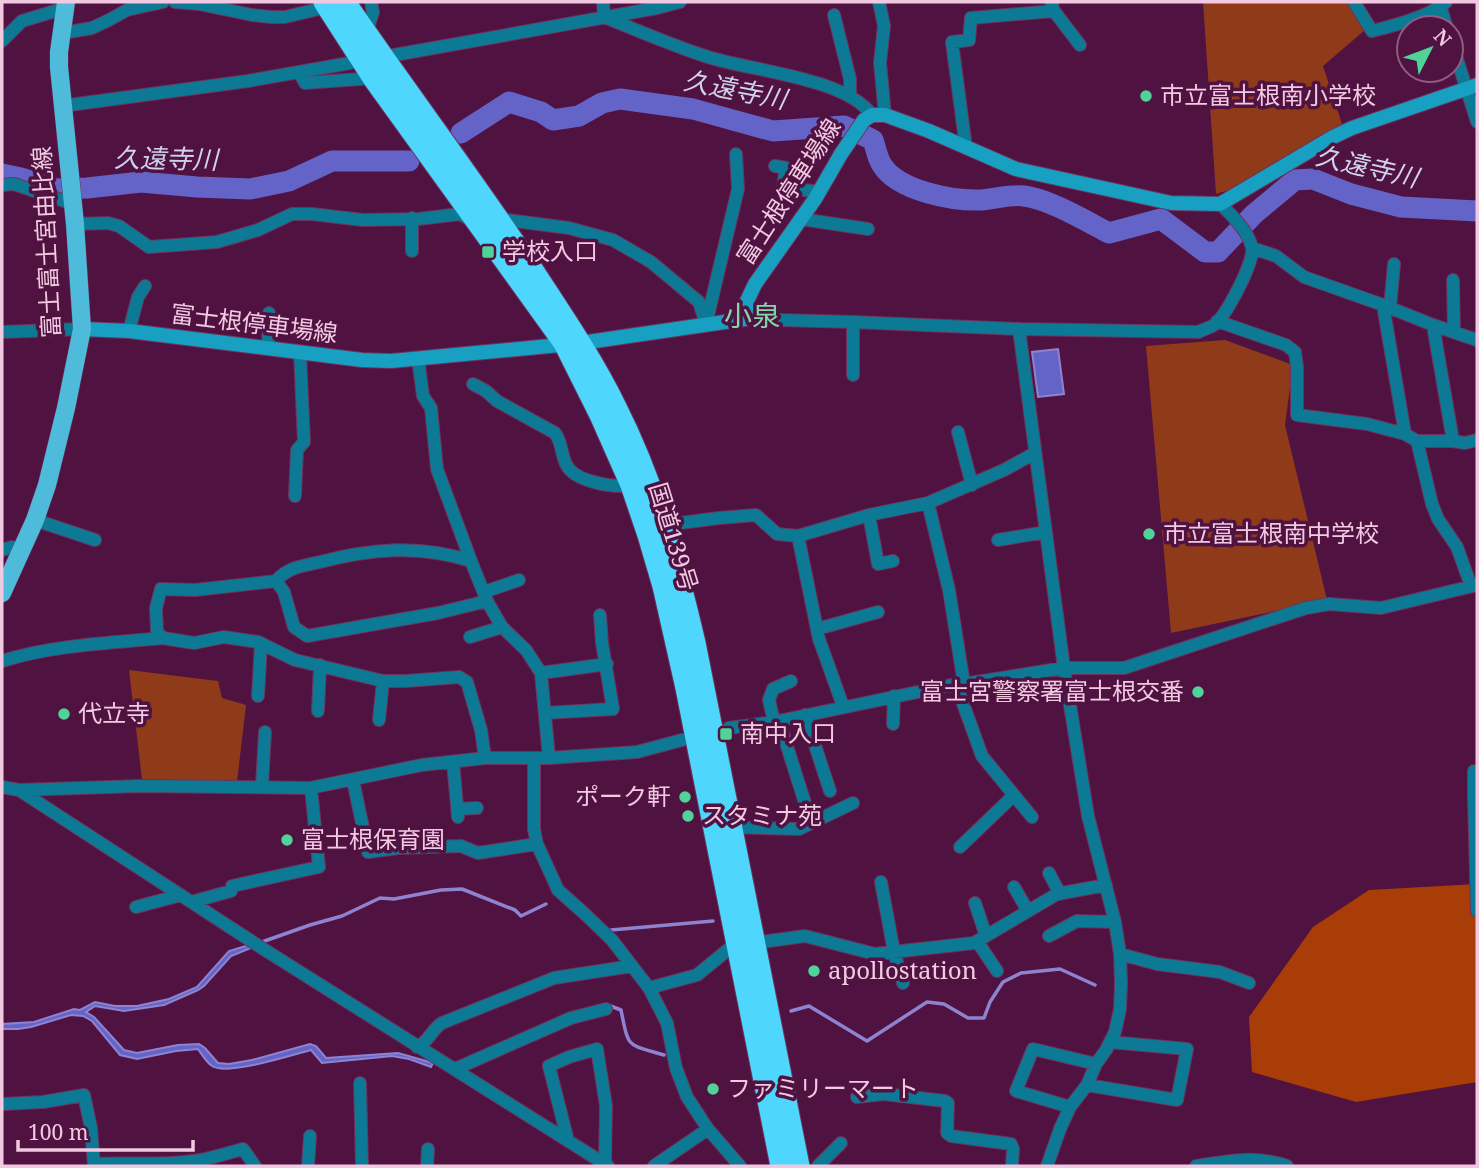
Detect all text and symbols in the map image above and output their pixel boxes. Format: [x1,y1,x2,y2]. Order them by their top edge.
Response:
north arrow [1395,14,1465,84]
text: N [1428,23,1457,52]
water label: 久遠寺川 [681,61,793,117]
place label: 市立富士根南小学校 [1160,78,1376,111]
marker: 市立富士根南小学校 [1138,88,1154,104]
street label: 富士根停車場線 [728,112,847,271]
water label: 久遠寺川 [1313,137,1425,196]
water label: 久遠寺川 [114,139,221,177]
street label: 富士富士宮由比線 [24,145,67,339]
place label: 学校入口 [502,234,598,267]
marker: 学校入口 [480,244,496,260]
street label: 富士根停車場線 [169,296,340,349]
district label: 小泉 [724,296,780,334]
street label: 国道139号 [642,478,707,595]
place label: 市立富士根南中学校 [1163,516,1379,549]
marker: 市立富士根南中学校 [1141,526,1157,542]
place label: 富士宮警察署富士根交番 [920,674,1184,707]
marker: 富士宮警察署富士根交番 [1190,684,1206,700]
place label: 代立寺 [78,696,150,729]
marker: 代立寺 [56,706,72,722]
place label: 南中入口 [740,716,836,749]
marker: 南中入口 [718,726,734,742]
place label: ポーク軒 [575,779,671,812]
marker: ポーク軒 [677,789,693,805]
place label: スタミナ苑 [702,798,822,831]
marker: スタミナ苑 [680,808,696,824]
place label: 富士根保育園 [301,822,445,855]
marker: 富士根保育園 [279,832,295,848]
place label: apollostation [828,953,977,986]
marker: apollostation [806,963,822,979]
place label: ファミリーマート [727,1071,919,1104]
marker: ファミリーマート [705,1081,721,1097]
scale bar [18,1108,192,1152]
text: 100 m [28,1118,89,1146]

